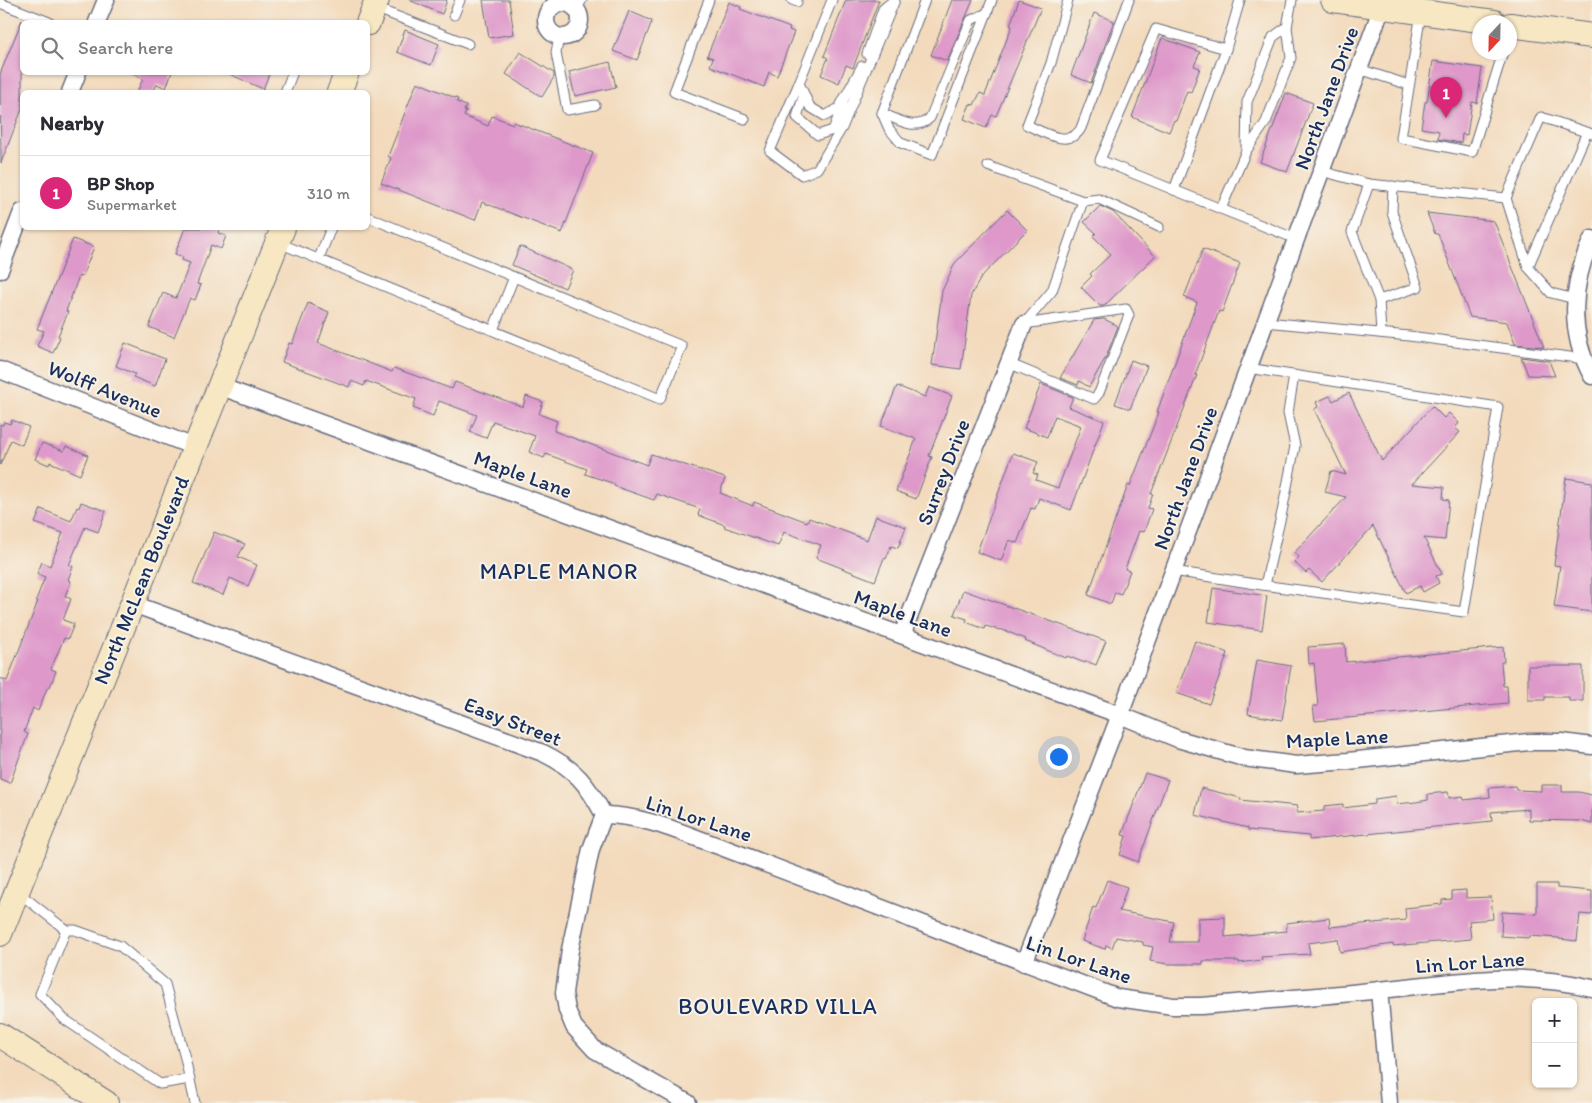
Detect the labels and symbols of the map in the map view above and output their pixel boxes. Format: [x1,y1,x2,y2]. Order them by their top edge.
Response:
north arrow [1472,15,1517,60]
street label: North Jane Drive [1288,23,1364,173]
pin: 1 [1430,77,1462,118]
street label: Wolff Avenue [44,355,166,423]
street label: North Jane Drive [1147,403,1223,553]
street label: Surrey Drive [911,415,975,529]
street label: Maple Lane [470,445,576,503]
street label: North McLean Boulevard [88,472,194,688]
district label: MAPLE MANOR [480,558,638,585]
street label: Maple Lane [850,584,956,642]
street label: Easy Street [461,691,565,751]
street label: Maple Lane [1285,723,1389,753]
your location [1046,744,1072,770]
street label: Lin Lor Lane [643,789,755,847]
street label: Lin Lor Lane [1023,929,1135,989]
street label: Lin Lor Lane [1414,946,1526,978]
district label: BOULEVARD VILLA [678,993,878,1020]

